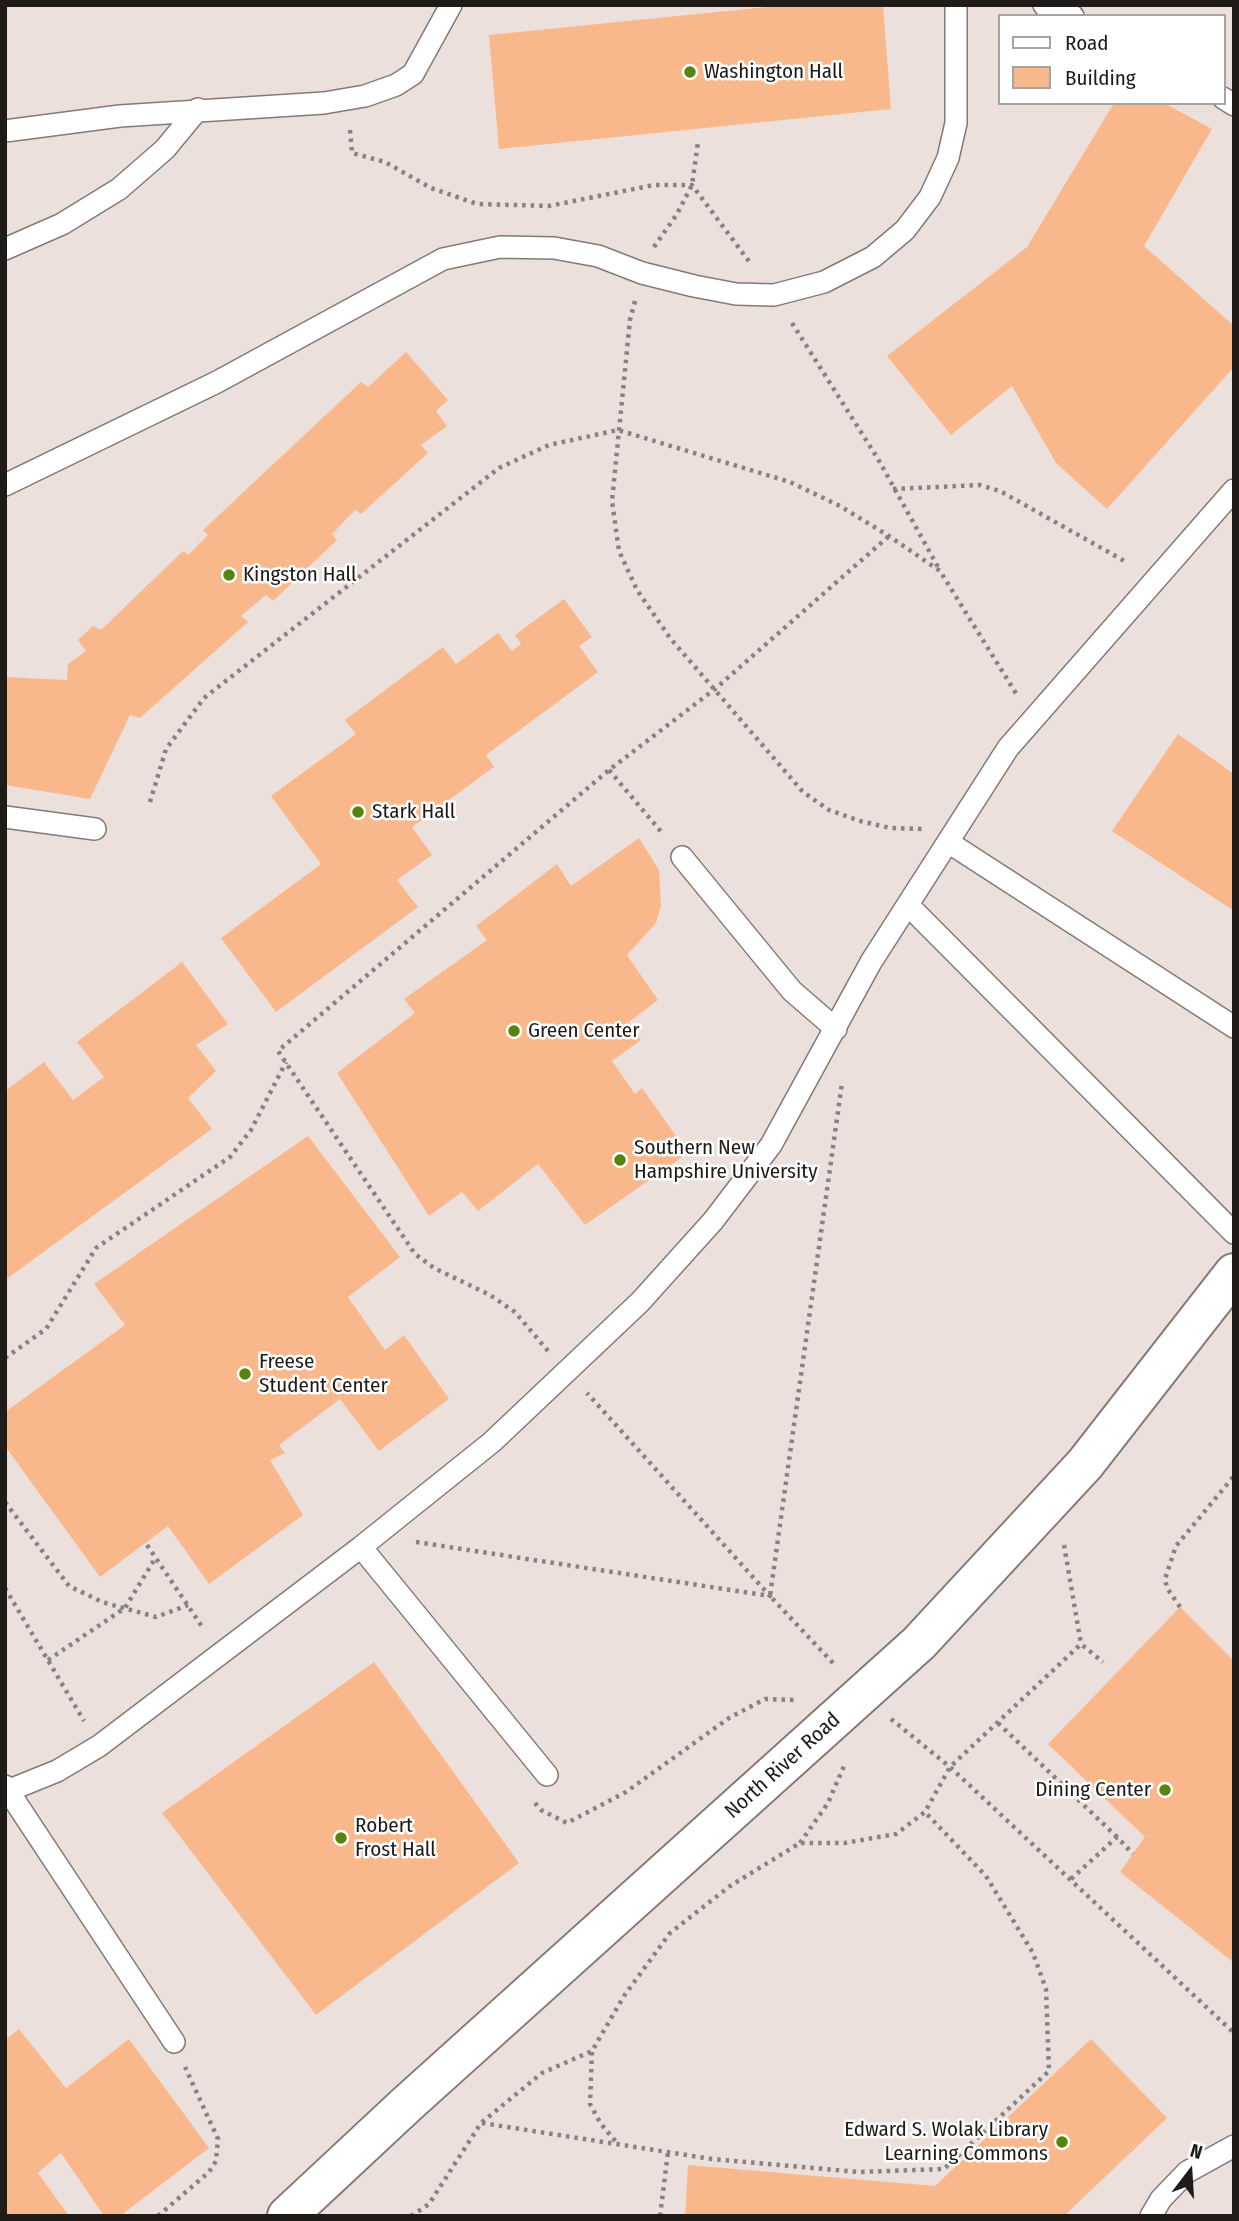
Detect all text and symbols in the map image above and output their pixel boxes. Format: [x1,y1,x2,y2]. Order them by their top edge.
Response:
legend [998,14,1225,105]
text: Road [1065,30,1109,56]
place label: Washington Hall [704,59,843,85]
marker: Washington Hall [682,64,698,80]
text: Building [1065,65,1136,91]
place label: Kingston Hall [243,562,357,588]
marker: Kingston Hall [221,567,237,583]
place label: Stark Hall [372,799,455,825]
marker: Stark Hall [350,804,366,820]
place label: Green Center [528,1018,639,1044]
marker: Green Center [506,1023,522,1039]
place label: Southern New Hampshire University [634,1135,818,1185]
marker: Southern New Hampshire University [612,1152,628,1168]
place label: Freese Student Center [259,1349,388,1399]
marker: Freese Student Center [237,1366,253,1382]
street label: North River Road [720,1708,846,1824]
place label: Dining Center [1035,1777,1151,1803]
marker: Dining Center [1157,1782,1173,1798]
place label: Robert Frost Hall [355,1813,436,1863]
marker: Robert Frost Hall [333,1830,349,1846]
place label: Edward S. Wolak Library Learning Commons [844,2117,1048,2167]
marker: Edward S. Wolak Library Learning Commons [1054,2134,1070,2150]
north arrow [1155,2137,1225,2207]
text: N [1187,2139,1205,2164]

